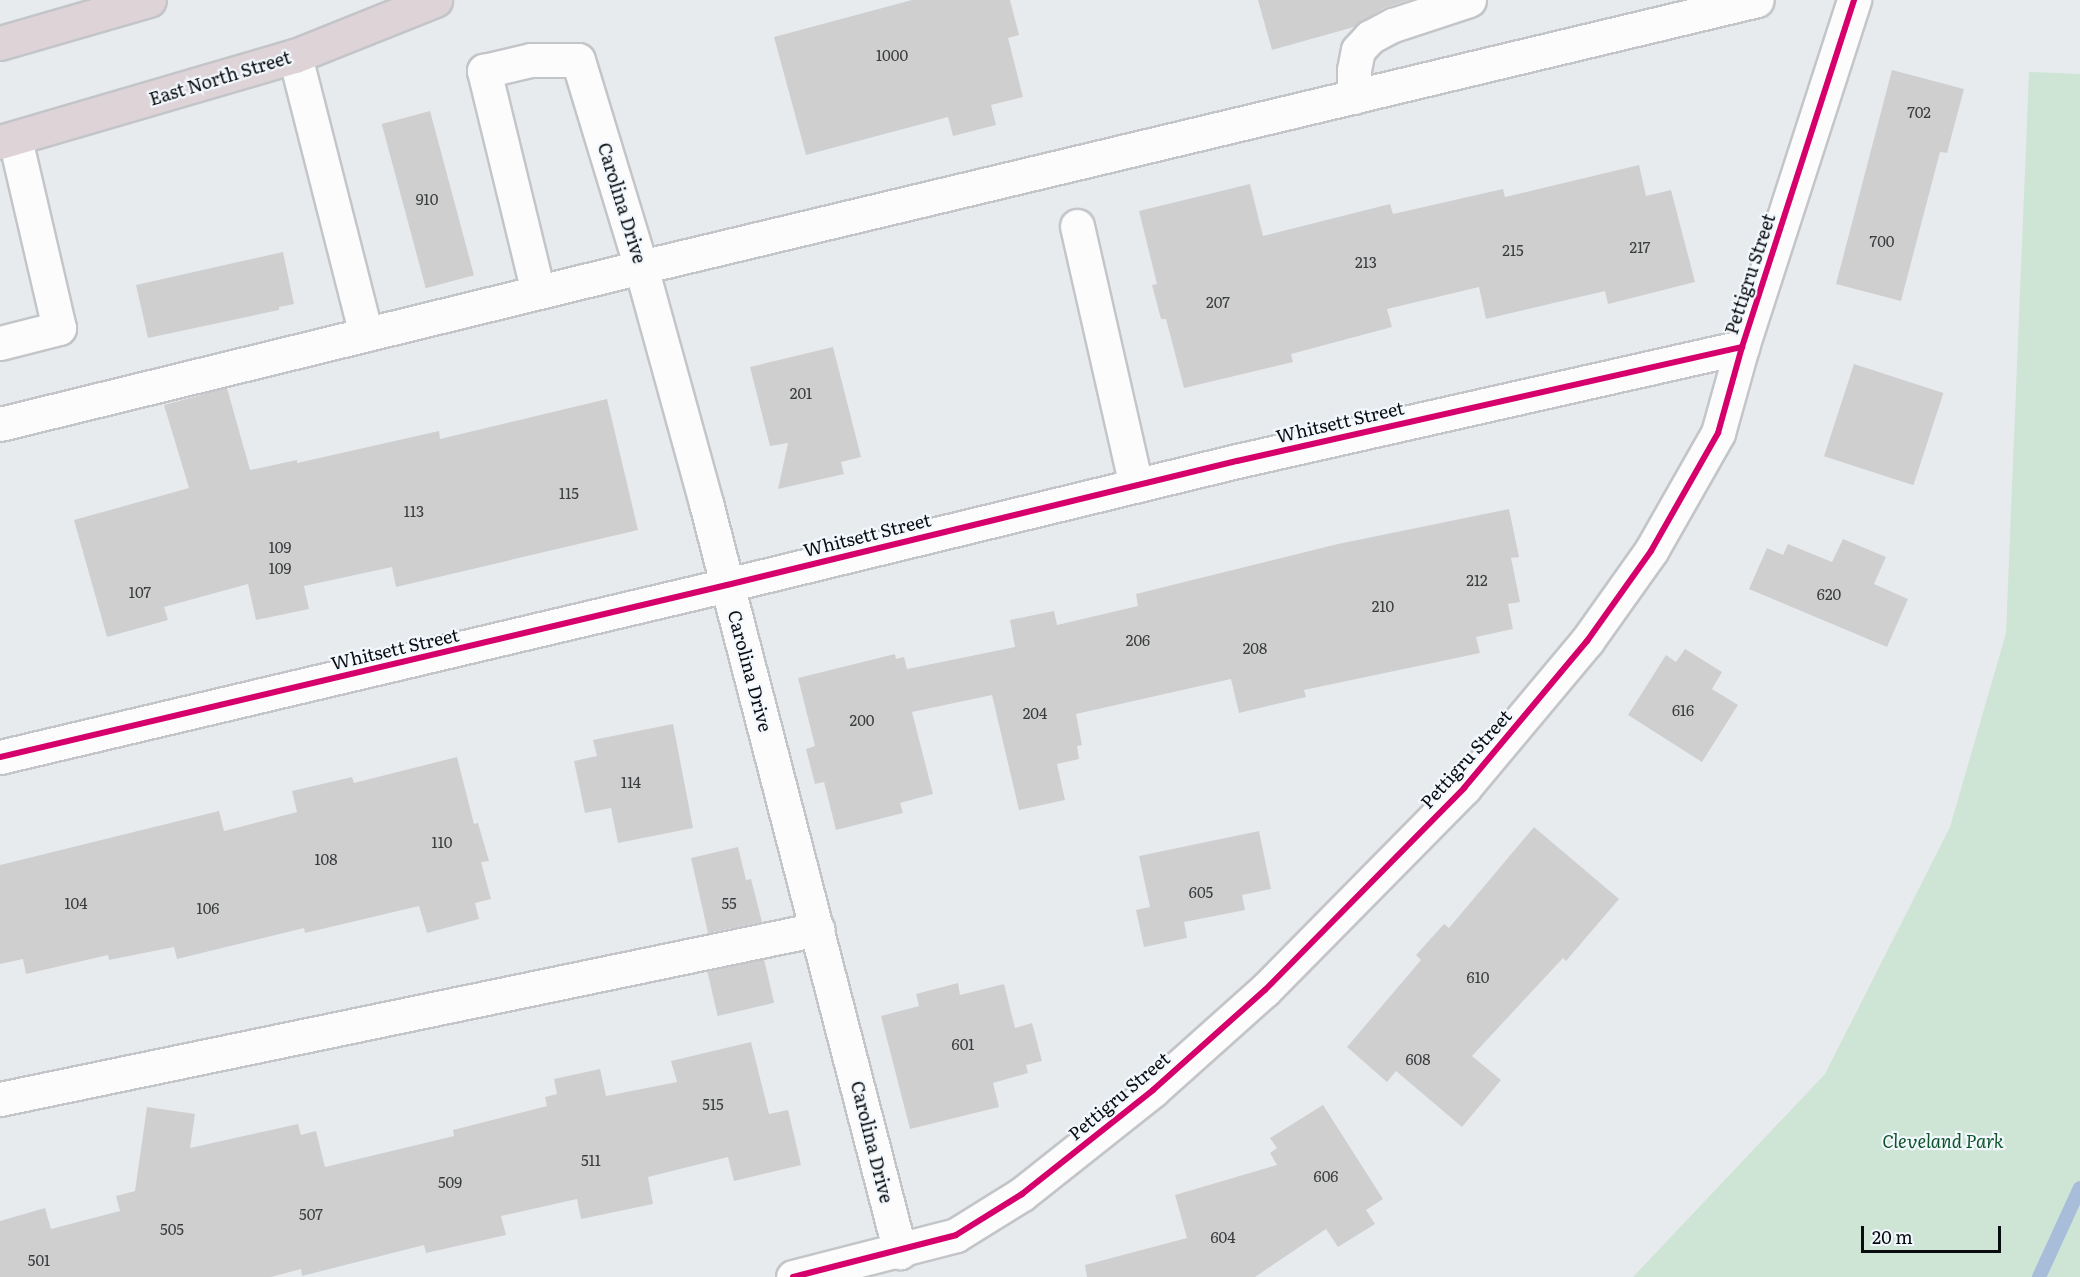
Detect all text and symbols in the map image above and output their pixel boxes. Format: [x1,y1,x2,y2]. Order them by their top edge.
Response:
street label: East North Street [146,46,294,110]
house number: 1000 [876,46,908,64]
house number: 702 [1907,103,1931,121]
street label: Carolina Drive [593,140,651,266]
house number: 910 [416,190,438,208]
street label: Pettigru Street [1720,211,1780,337]
house number: 700 [1870,232,1894,250]
house number: 217 [1630,238,1650,256]
house number: 215 [1502,241,1524,259]
house number: 213 [1355,253,1377,271]
house number: 207 [1206,293,1230,311]
house number: 201 [790,384,812,402]
street label: Whitsett Street [1274,397,1406,447]
house number: 115 [559,484,579,502]
house number: 113 [404,502,424,520]
street label: Whitsett Street [801,509,933,561]
house number: 109 [269,538,291,556]
house number: 109 [269,559,291,577]
house number: 212 [1466,571,1488,589]
house number: 107 [129,583,151,601]
house number: 620 [1817,585,1841,603]
house number: 210 [1372,597,1394,615]
street label: Carolina Drive [723,608,777,734]
street label: Whitsett Street [329,624,461,674]
house number: 206 [1126,631,1150,649]
house number: 208 [1243,639,1267,657]
house number: 616 [1672,701,1694,719]
house number: 204 [1023,704,1047,722]
street label: Pettigru Street [1416,705,1516,813]
house number: 200 [850,711,874,729]
house number: 114 [621,773,641,791]
house number: 110 [432,833,452,851]
house number: 108 [314,850,338,868]
house number: 605 [1189,883,1213,901]
house number: 104 [64,894,88,912]
house number: 55 [721,894,737,912]
house number: 106 [197,899,219,917]
house number: 610 [1467,968,1489,986]
house number: 601 [952,1035,974,1053]
street label: Pettigru Street [1064,1047,1174,1145]
house number: 608 [1406,1050,1430,1068]
street label: Carolina Drive [846,1079,898,1205]
house number: 515 [702,1095,724,1113]
park label: Cleveland Park [1882,1130,2004,1152]
house number: 511 [581,1151,601,1169]
house number: 606 [1314,1167,1338,1185]
house number: 509 [438,1173,462,1191]
house number: 507 [299,1205,323,1223]
scale bar [1864,1214,2004,1252]
house number: 505 [160,1220,184,1238]
text: 20 m [1872,1223,1913,1250]
house number: 604 [1211,1228,1235,1246]
house number: 501 [28,1251,50,1269]

